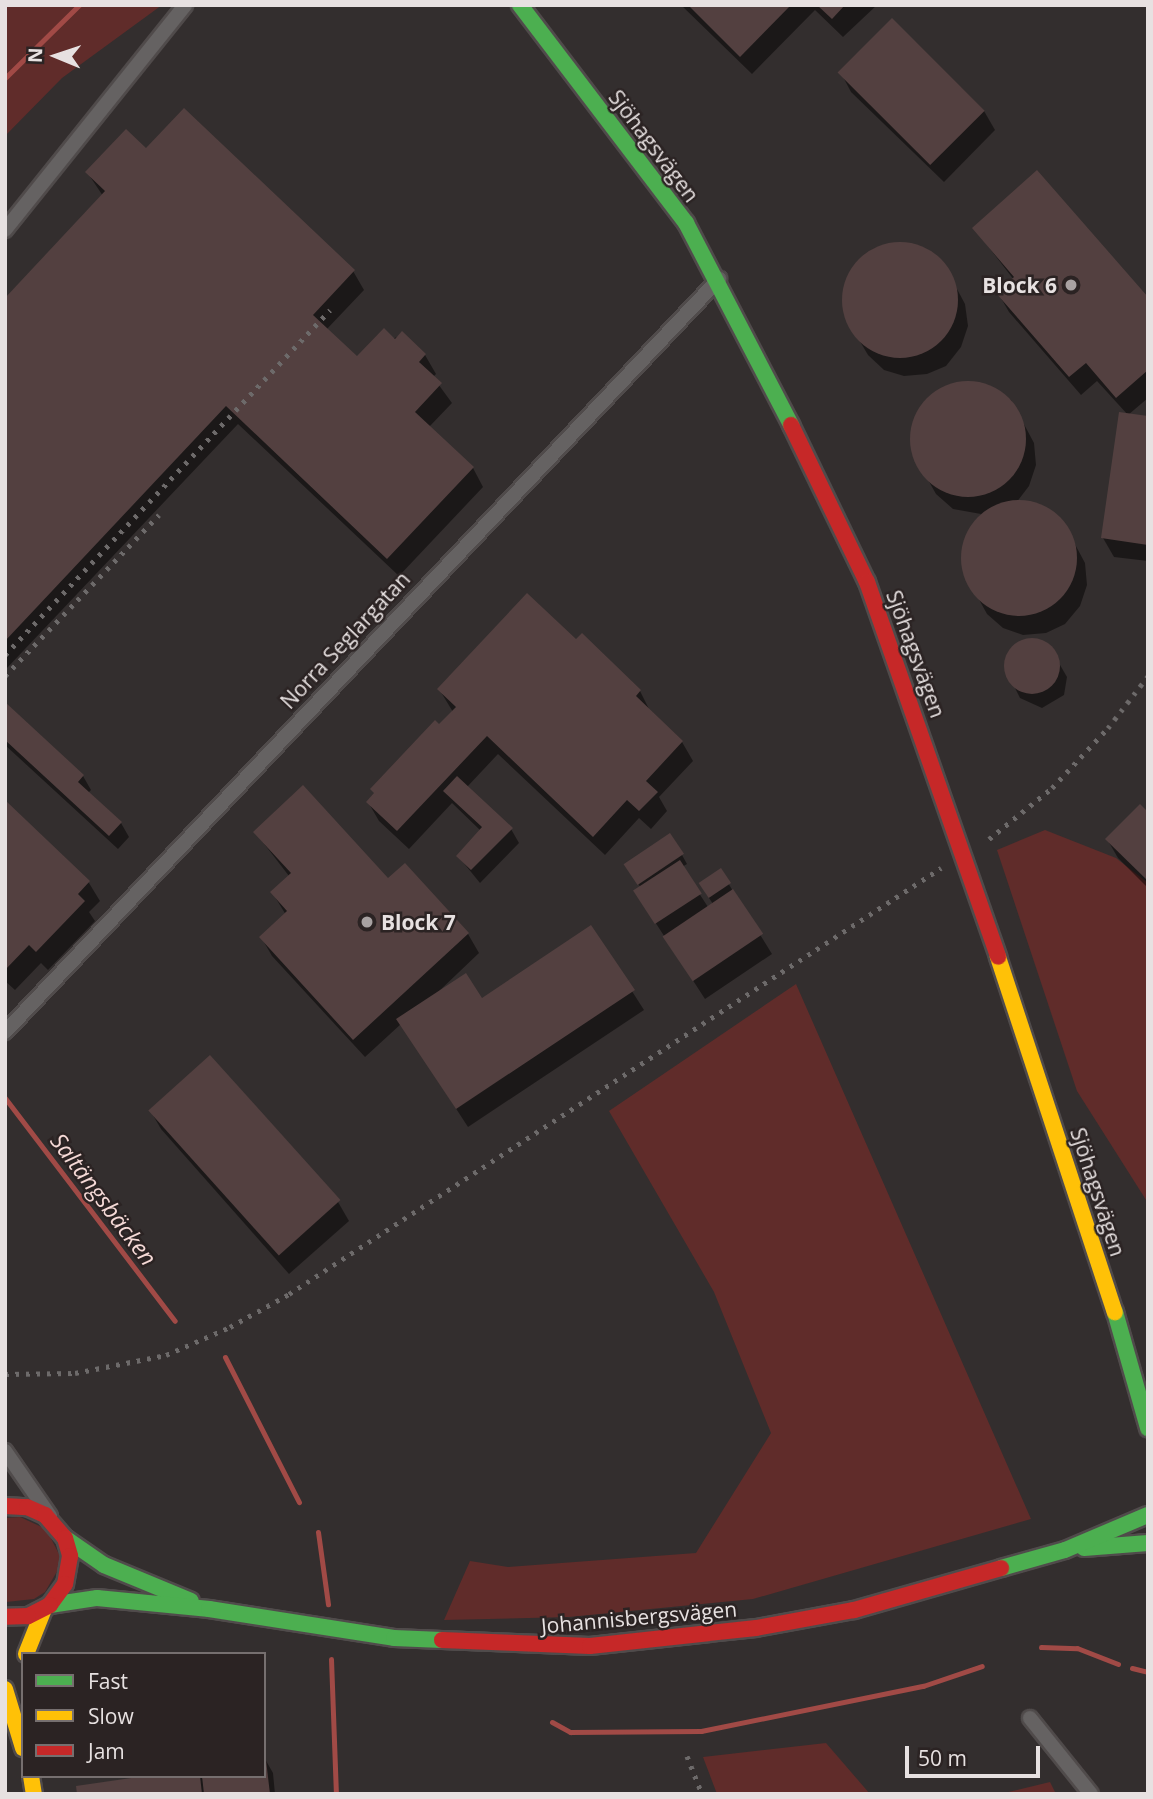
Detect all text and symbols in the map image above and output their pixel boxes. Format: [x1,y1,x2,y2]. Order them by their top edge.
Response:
north arrow [21,21,91,91]
text: N [22,47,48,63]
street label: Sjöhagsvägen [604,85,704,207]
place label: Block 6 [982,272,1057,298]
marker: Block 6 [1063,277,1079,293]
street label: Norra Seglargatan [275,566,415,714]
street label: Sjöhagsvägen [881,587,951,721]
place label: Block 7 [381,909,456,935]
marker: Block 7 [359,914,375,930]
street label: Sjöhagsvägen [1065,1125,1131,1259]
water label: Saltängsbäcken [45,1127,163,1271]
street label: Johannisbergsvägen [540,1596,738,1638]
legend [21,1652,266,1778]
text: Fast [88,1667,128,1695]
text: Slow [88,1702,134,1730]
scale bar [908,1732,1043,1776]
text: Jam [88,1737,125,1765]
text: 50 m [918,1744,967,1772]

